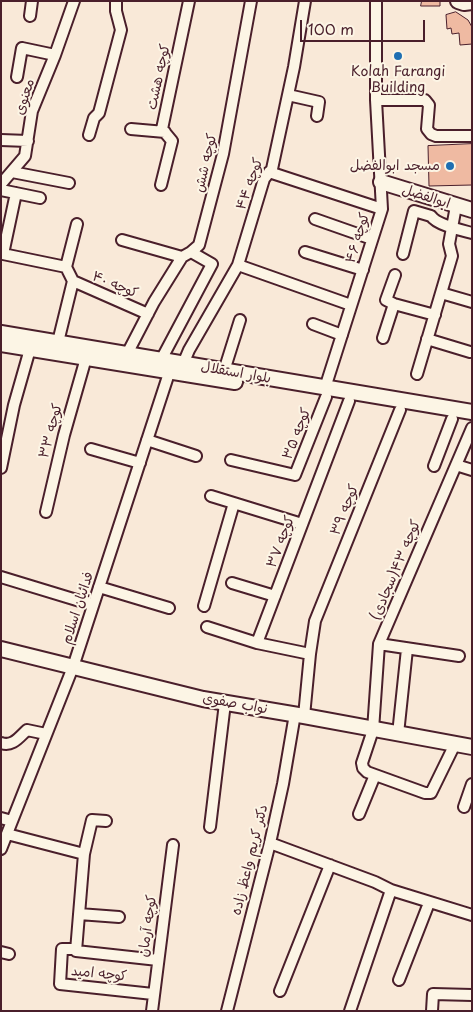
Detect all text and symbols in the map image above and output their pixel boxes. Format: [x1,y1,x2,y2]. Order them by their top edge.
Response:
scale bar [303,10,428,42]
text: 100 m [308,17,354,40]
street label: کوچه هشت [144,43,174,111]
marker: Kolah Farangi Building [392,50,404,62]
place label: Kolah Farangi Building [351,64,445,96]
street label: معنوی [11,77,39,117]
street label: کوچه شش [191,132,221,194]
street label: کوچه ۴۴ [233,156,267,212]
place label: مسجد ابوالفضل [350,158,440,174]
marker: مسجد ابوالفضل [444,160,456,172]
street label: ابوالفضل [400,181,452,213]
street label: کوچه ۴۶ [342,211,374,265]
street label: کوچه ۴۰ [90,268,140,302]
street label: بلوار استقلال [200,359,272,387]
street label: کوچه ۳۳ [36,402,66,460]
street label: کوچه ۳۵ [279,406,315,462]
street label: کوچه ۳۹ [327,482,363,538]
street label: کوچه ۳۷ [263,514,299,570]
street label: کوچه ۴۳(سجادی) [367,517,425,623]
street label: فدائیان اسلام [58,570,98,646]
street label: نواب صفوی [201,690,269,718]
street label: دکتر کریم واعظ زاده [228,803,272,917]
street label: کوچه آرمان [135,894,161,958]
street label: کوچه امید [70,963,128,985]

